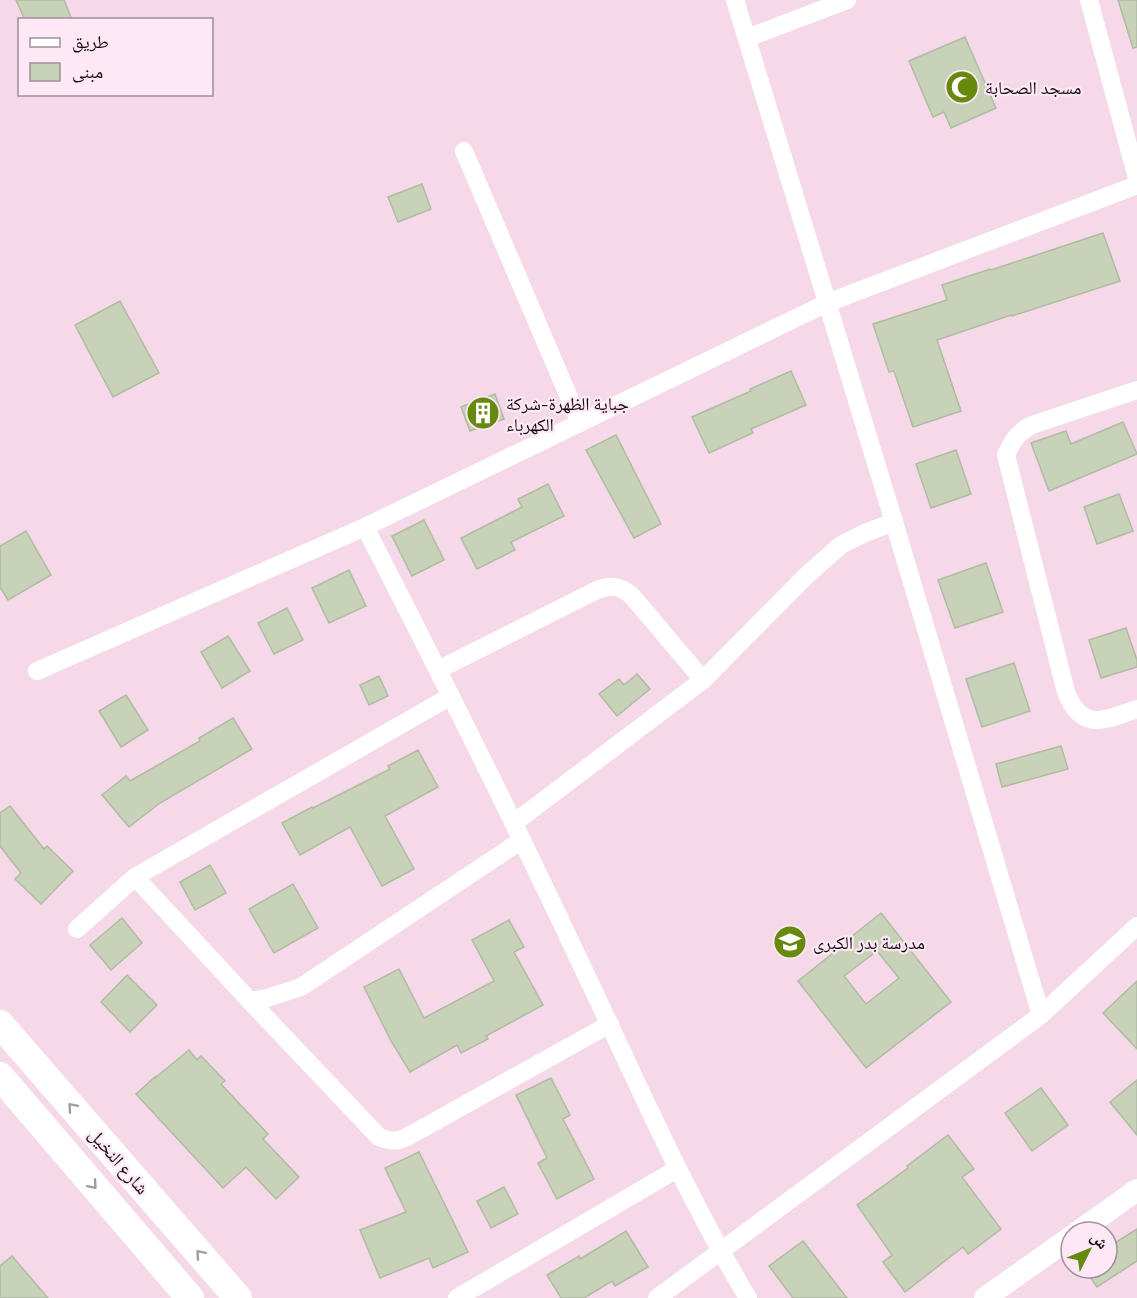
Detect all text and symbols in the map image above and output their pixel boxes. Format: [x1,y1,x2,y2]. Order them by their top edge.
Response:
legend [18,18,213,96]
text: طريق [72,28,109,55]
text: مبنى [72,58,103,85]
mosque icon: مسجد الصحابة [944,69,980,105]
place label: مسجد الصحابة [985,74,1081,101]
place label: جباية الظهرة-شركة الكهرباء [506,390,629,438]
building icon: جباية الظهرة-شركة الكهرباء [465,395,501,431]
school or university icon: مدرسة بدر الكبرى [772,924,808,960]
place label: مدرسة بدر الكبرى [813,929,925,956]
one-way arrow [68,1103,79,1114]
street label: شارع النخيل [82,1122,156,1200]
one-way arrow [86,1178,97,1189]
north arrow [1059,1220,1119,1280]
text: ش [1085,1225,1115,1254]
one-way arrow [196,1250,207,1261]

